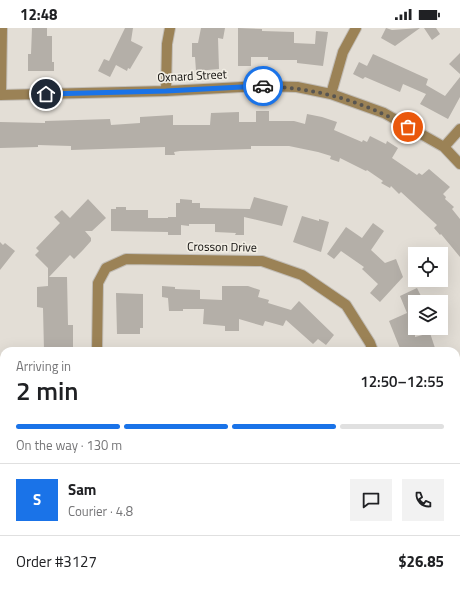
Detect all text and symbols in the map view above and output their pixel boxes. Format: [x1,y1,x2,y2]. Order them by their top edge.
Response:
text: 12:48 [20,3,57,26]
street label: Oxnard Street [157,64,228,87]
courier [243,66,283,106]
icon: car [252,75,274,97]
pin [29,77,63,111]
icon: home [35,83,57,105]
pin [391,110,425,144]
icon: bag [397,116,419,138]
street label: Crosson Drive [187,236,257,257]
map controls [408,247,448,335]
button: locate [408,247,448,287]
button: layers [408,295,448,335]
text: Arriving in [16,356,71,376]
text: 12:50–12:55 [360,370,444,393]
text: 2 min [16,371,79,410]
text: On the way · 130 m [16,435,122,455]
text: Sam [68,478,96,501]
button: chat [350,479,392,521]
button: phone [402,479,444,521]
text: S [33,488,41,511]
text: Courier · 4.8 [68,501,133,521]
text: Order #3127 [16,550,97,573]
text: $26.85 [398,550,444,573]

